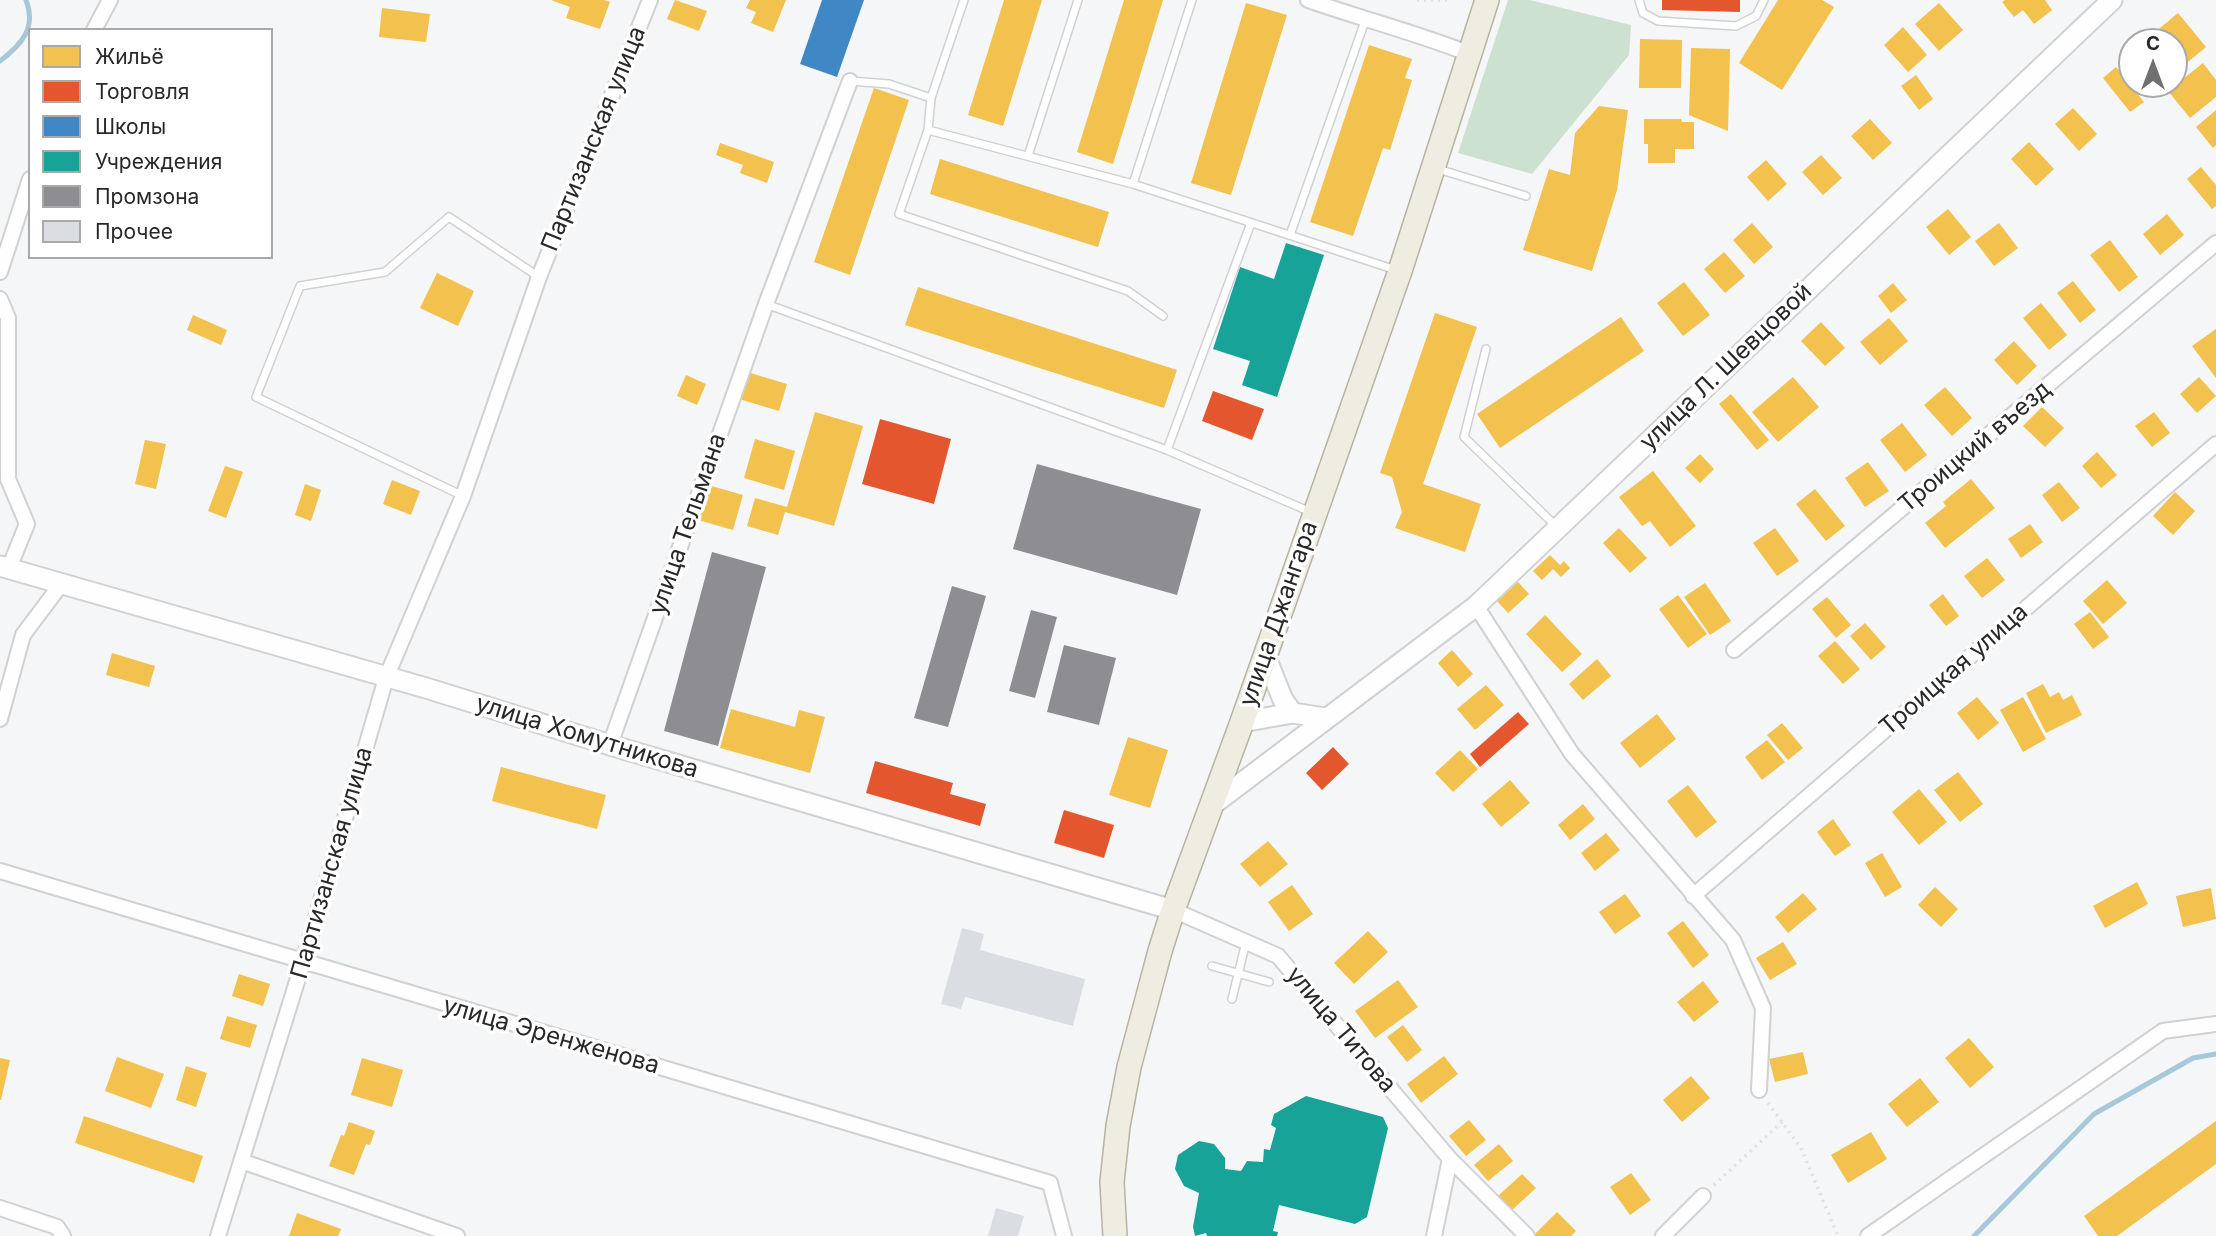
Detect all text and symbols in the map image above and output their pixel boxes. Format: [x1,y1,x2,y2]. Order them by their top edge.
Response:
street label: Партизанская улица [536,22,652,256]
legend [28,28,273,259]
north arrow [2118,28,2188,98]
text: С [2146,32,2160,55]
text: Жильё [95,44,164,69]
text: Торговля [95,79,189,104]
text: Школы [95,114,166,139]
text: Учреждения [95,149,222,174]
text: Промзона [95,184,199,209]
text: Прочее [95,219,173,244]
street label: улица Л. Шевцовой [1634,277,1818,457]
street label: Троицкий въезд [1893,375,2057,519]
street label: улица Тельмана [644,430,732,618]
street label: улица Джангара [1234,518,1324,710]
street label: Троицкая улица [1874,598,2034,742]
street label: улица Хомутникова [472,689,702,785]
street label: Партизанская улица [285,744,379,982]
street label: улица Титова [1280,961,1402,1099]
street label: улица Эренженова [439,991,663,1081]

